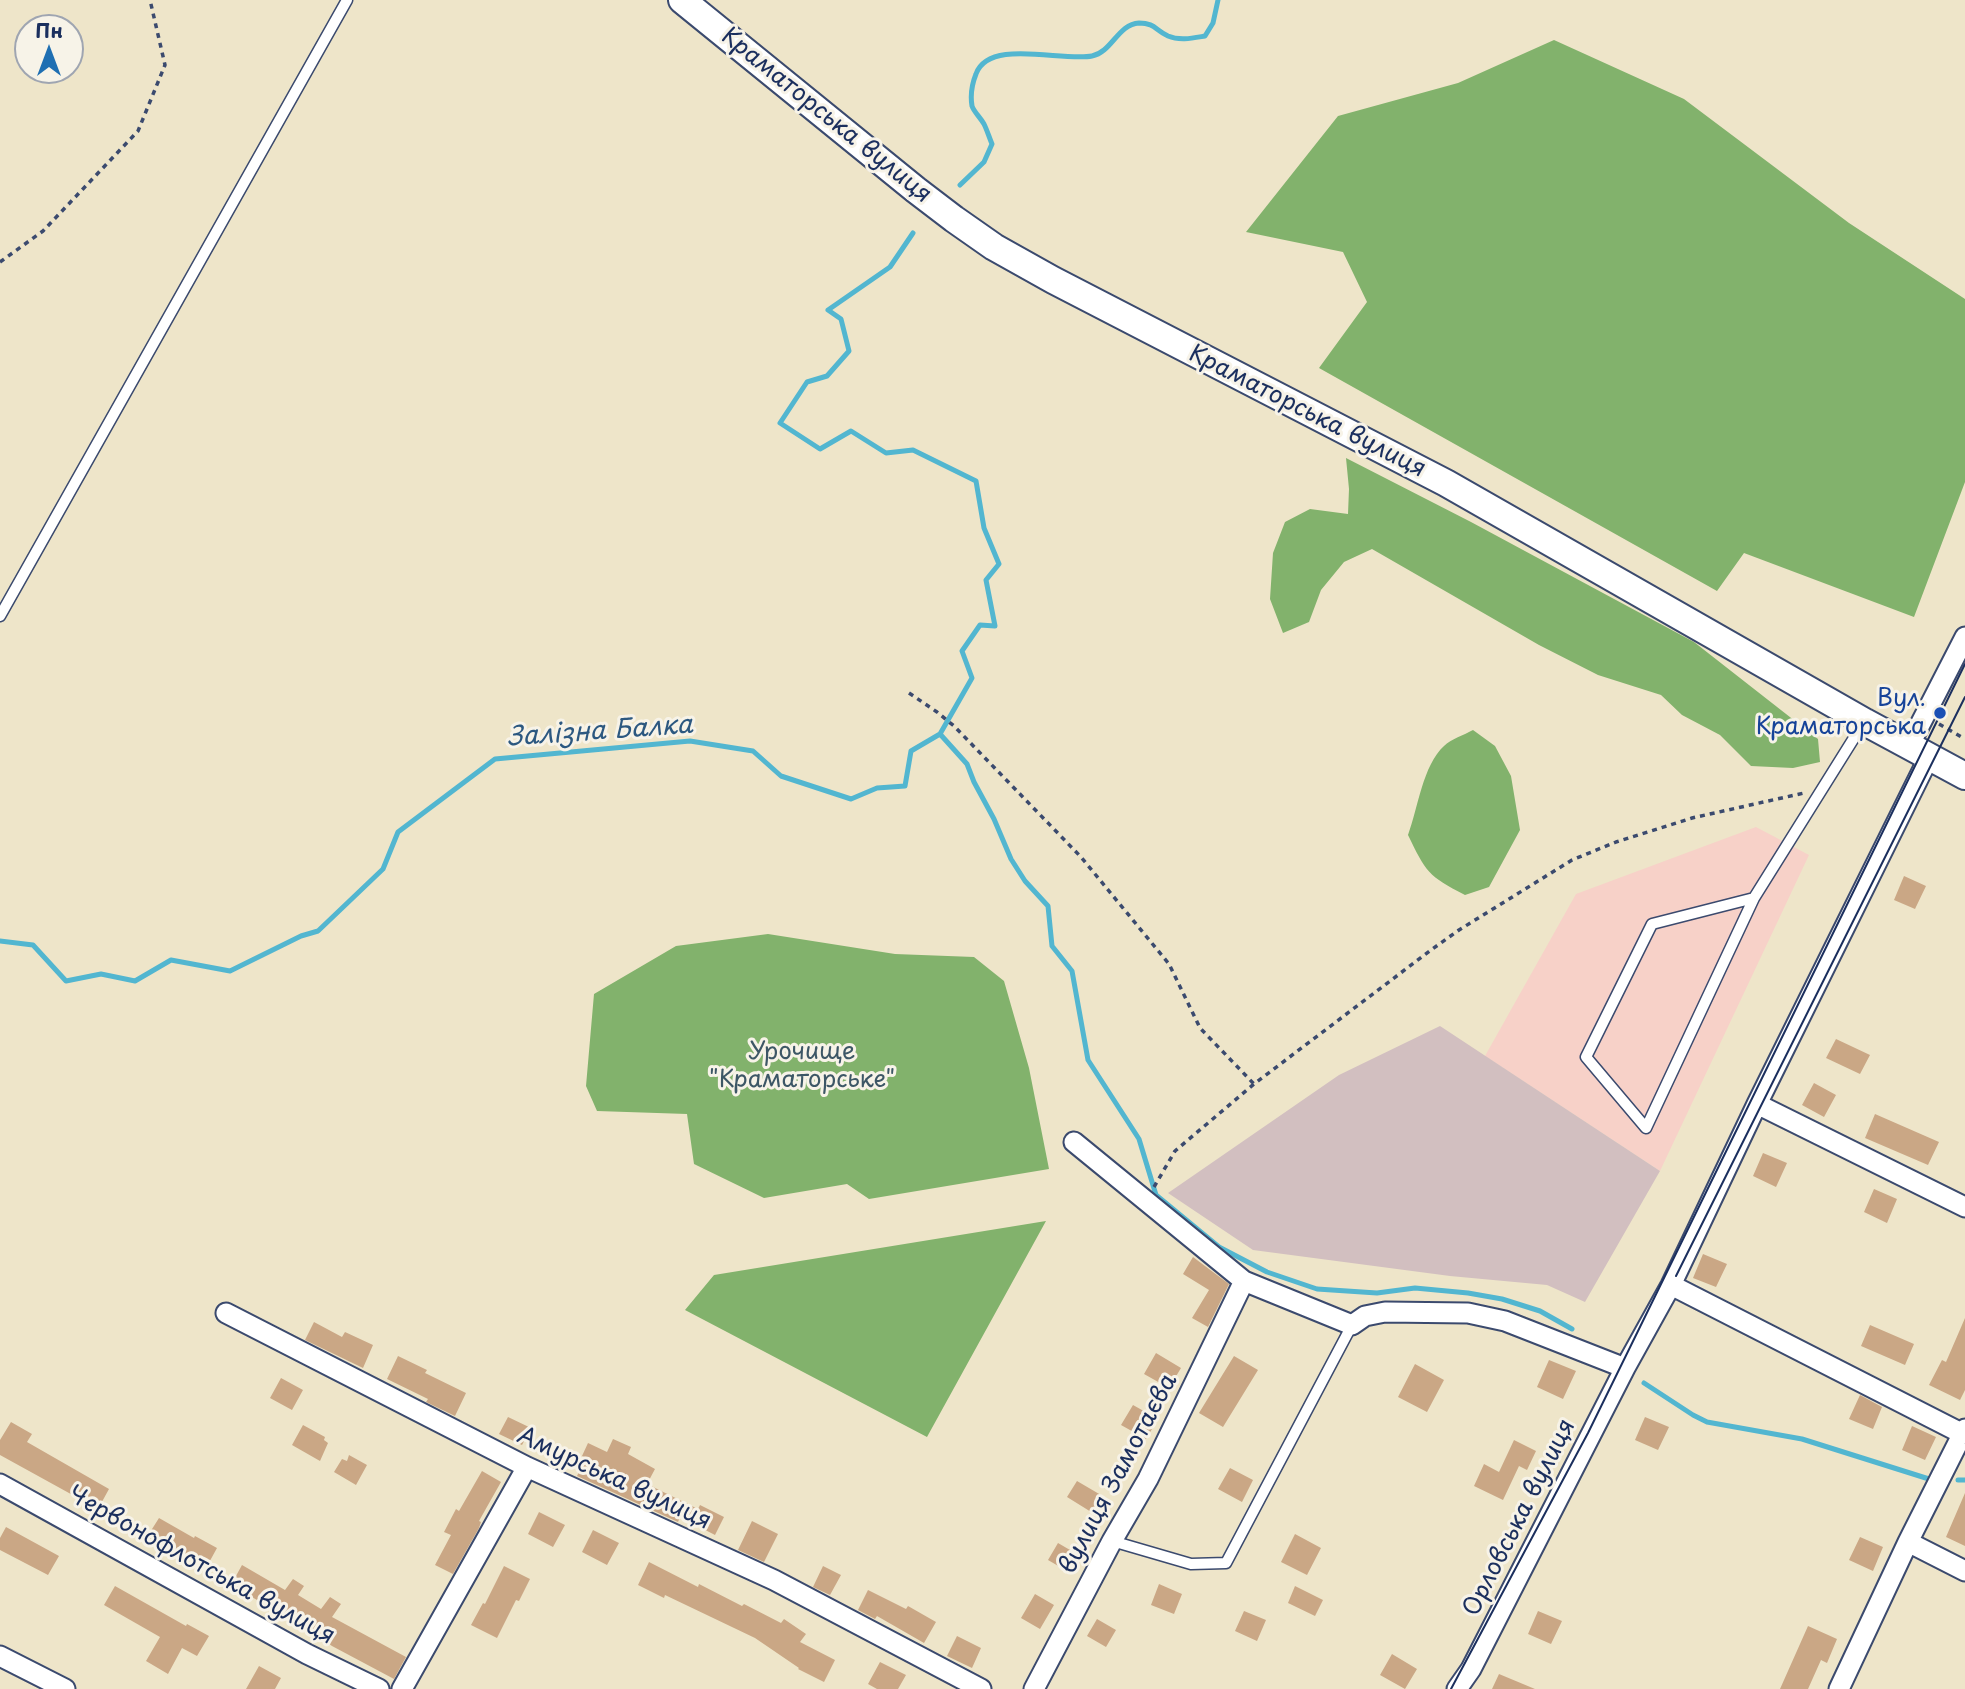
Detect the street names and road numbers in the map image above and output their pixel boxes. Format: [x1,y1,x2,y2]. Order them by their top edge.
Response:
street label: Краматорська вулиця [715,22,937,210]
street label: Краматорська вулиця [1184,340,1430,484]
street label: вулиця Замотаєва [1054,1369,1184,1579]
street label: Орловська вулиця [1458,1415,1582,1621]
street label: Амурська вулиця [513,1421,715,1537]
street label: Червонофлотська вулиця [63,1481,339,1651]

